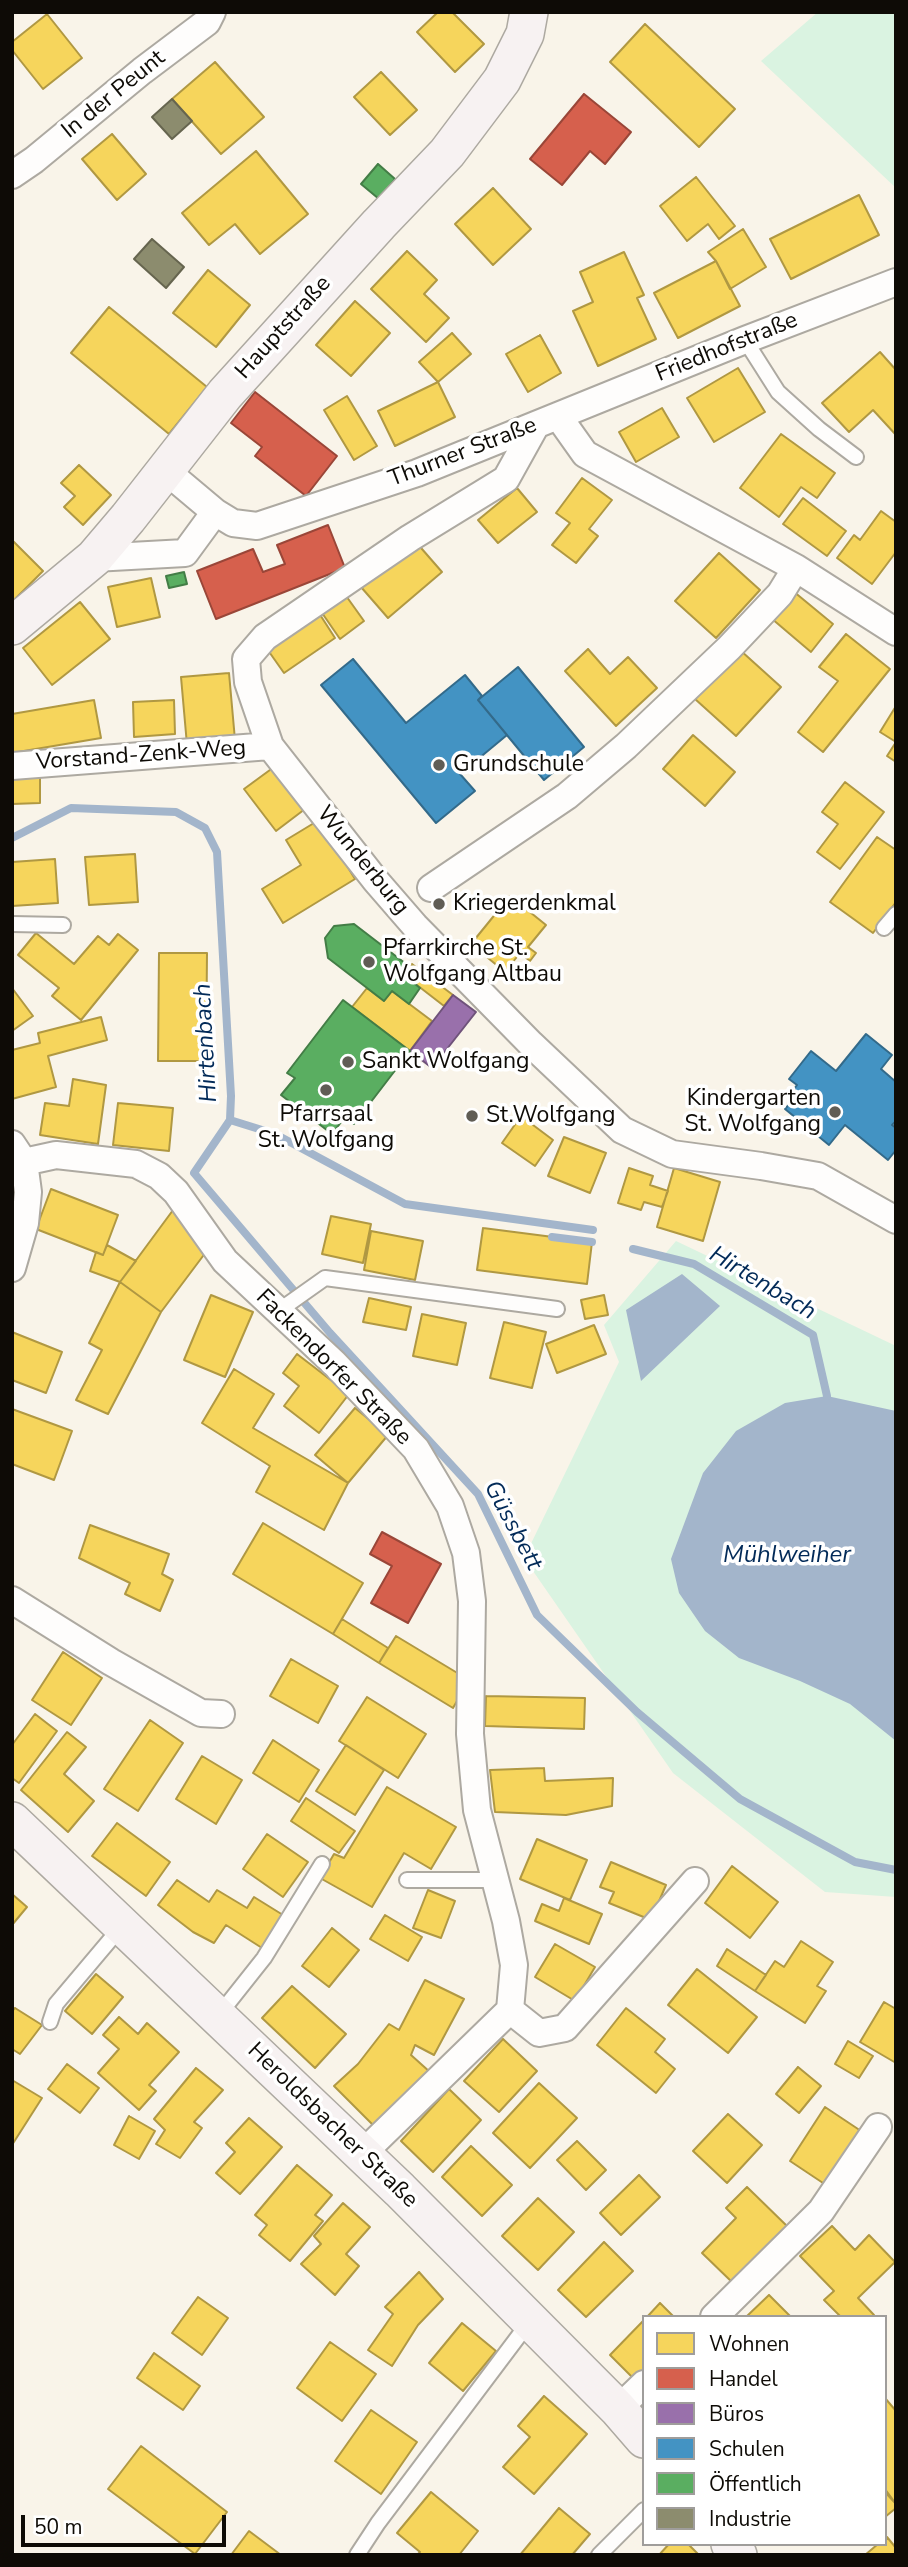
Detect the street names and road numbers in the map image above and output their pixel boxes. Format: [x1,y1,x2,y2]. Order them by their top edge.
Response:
street label: In der Peunt [57,45,171,145]
street label: Hauptstraße [230,271,338,385]
street label: Friedhofstraße [652,307,802,389]
street label: Thurner Straße [385,412,541,494]
street label: Vorstand-Zenk-Weg [35,735,247,777]
street label: Wunderburg [310,801,414,921]
street label: Fackendorfer Straße [249,1284,417,1452]
street label: Heroldsbacher Straße [241,2037,423,2215]

